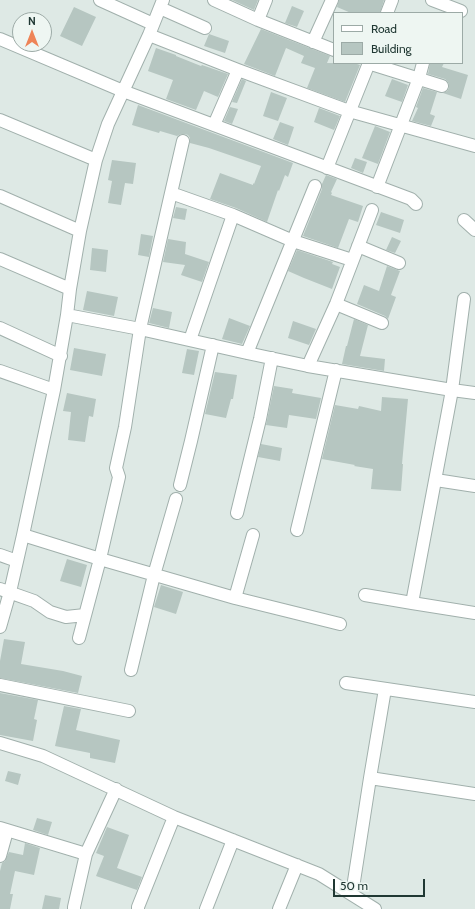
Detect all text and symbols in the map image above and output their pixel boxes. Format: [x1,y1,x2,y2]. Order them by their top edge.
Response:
north arrow [12,12,52,52]
legend [333,12,463,64]
text: N [28,14,36,28]
text: Road [371,21,397,36]
text: Building [371,41,412,56]
scale bar [335,871,427,897]
text: 50 m [340,878,368,893]

